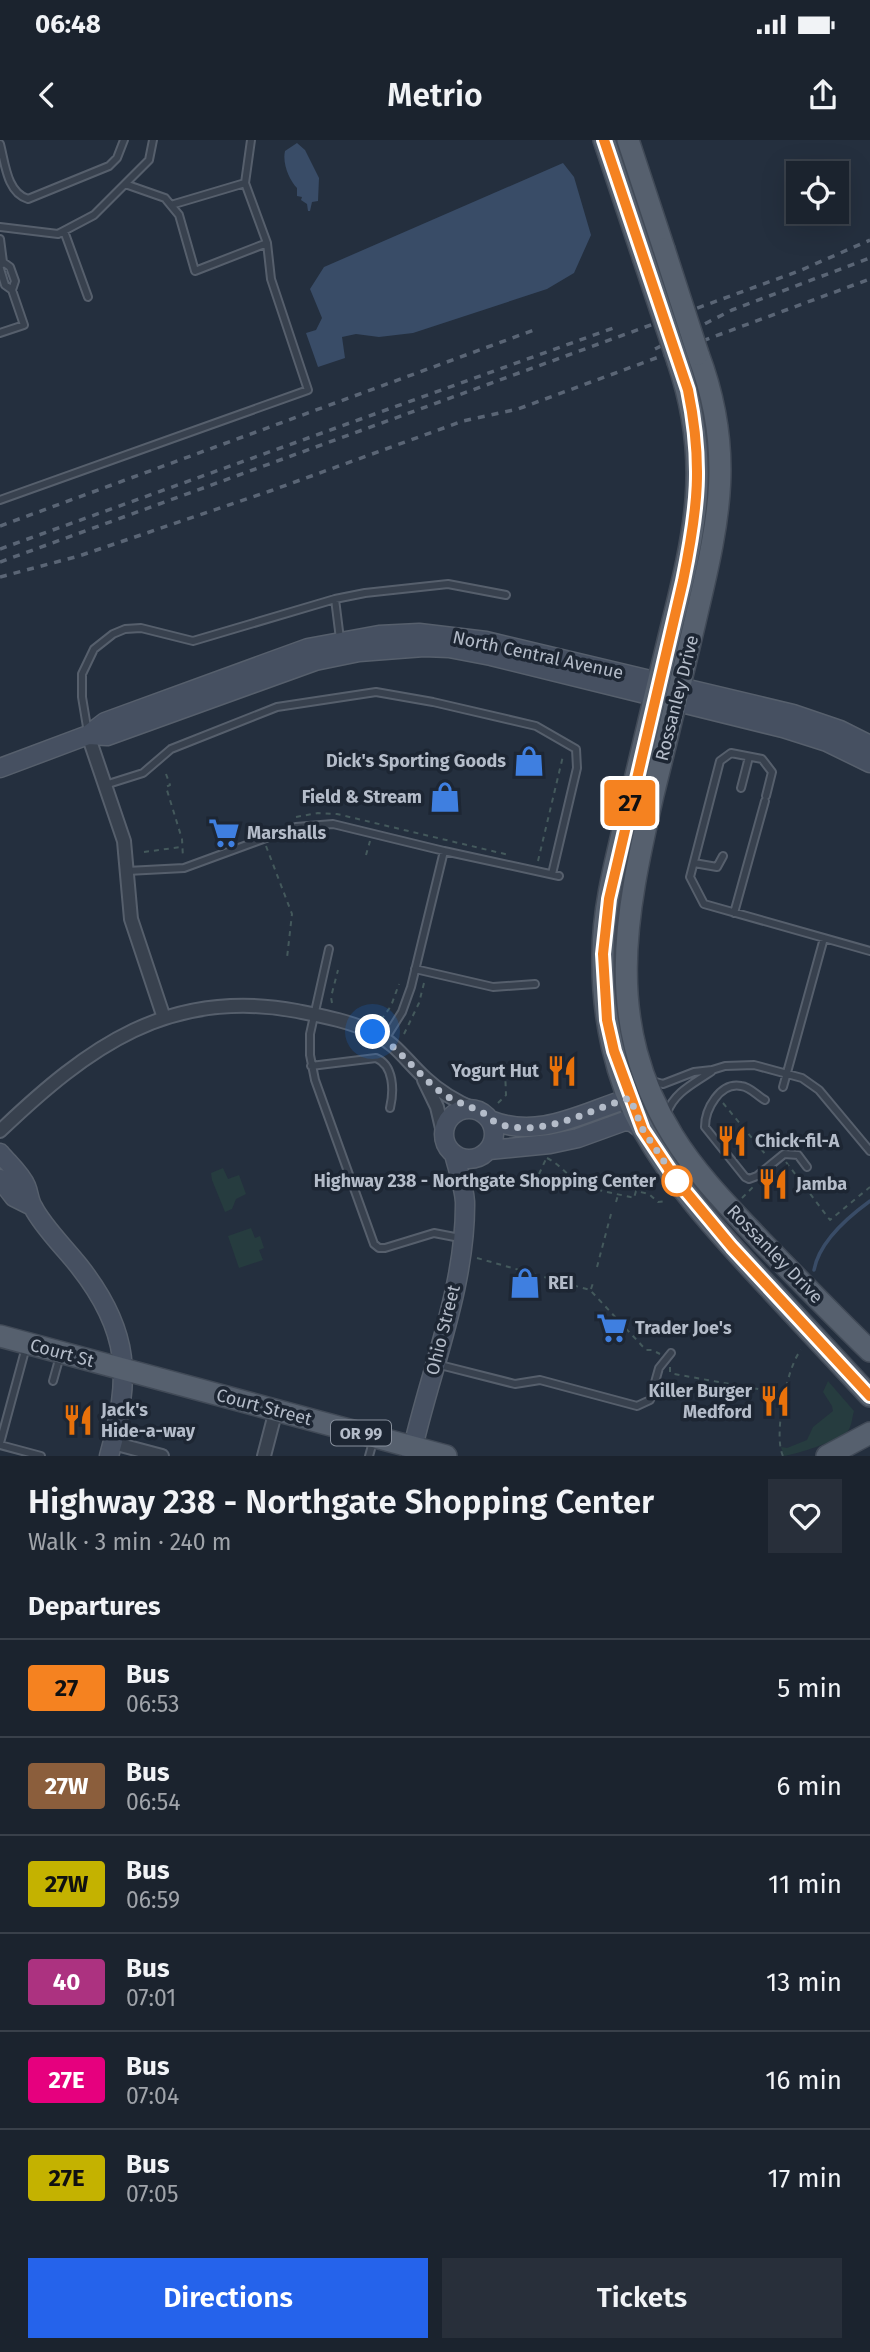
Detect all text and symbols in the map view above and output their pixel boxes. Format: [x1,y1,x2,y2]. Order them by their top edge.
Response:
text: 06:48 [35,9,101,40]
icon: back [28,76,66,114]
text: Metrio [387,76,483,114]
icon: share [804,76,842,114]
map controls [786,161,849,224]
button: locate [786,161,849,224]
street label: North Central Avenue [451,626,625,684]
street label: Rossanley Drive [651,633,703,763]
shop icon: Dick's Sporting Goods [512,744,546,778]
place label: Dick's Sporting Goods [326,750,506,772]
shop icon: Field & Stream [428,780,462,814]
line badge: 27 [598,780,662,826]
place label: Field & Stream [302,786,422,808]
text: 27 [618,789,642,817]
supermarket icon: Marshalls [207,816,241,850]
place label: Marshalls [247,822,326,844]
your location [355,1014,390,1049]
restaurant icon: Yogurt Hut [545,1054,579,1088]
place label: Yogurt Hut [450,1060,540,1082]
restaurant icon: Chick-fil-A [715,1124,749,1158]
place label: Chick-fil-A [755,1130,840,1152]
marker: Highway 238 - Northgate Shopping Center [662,1166,692,1196]
restaurant icon: Jamba [756,1167,790,1201]
place label: Highway 238 - Northgate Shopping Center [314,1170,657,1192]
place label: Jamba [795,1173,847,1195]
street label: Rossanley Drive [722,1200,828,1308]
shop icon: REI [508,1266,542,1300]
place label: REI [548,1272,574,1294]
street label: Ohio Street [421,1282,465,1377]
supermarket icon: Trader Joe's [595,1311,629,1345]
place label: Trader Joe's [635,1317,732,1339]
street label: Court St [28,1334,97,1372]
place label: Killer Burger Medford [648,1380,753,1423]
street label: Court Street [214,1384,315,1430]
restaurant icon: Killer Burger Medford [758,1384,792,1418]
place label: Jack's Hide-a-way [100,1399,196,1442]
restaurant icon: Jack's Hide-a-way [61,1403,95,1437]
road number: OR 99 [331,1420,391,1446]
button: heart [768,1479,842,1553]
text: Highway 238 - Northgate Shopping Center [28,1482,654,1522]
text: Walk · 3 min · 240 m [28,1528,231,1556]
text: Departures [28,1591,161,1622]
text: Bus [126,1659,169,1690]
text: 5 min [777,1673,842,1704]
text: 27 [55,1674,78,1702]
text: 06:53 [126,1690,180,1718]
text: Bus [126,1757,169,1788]
text: 6 min [776,1771,842,1802]
text: 27W [45,1772,88,1800]
text: 06:54 [126,1788,180,1816]
text: Bus [126,1855,169,1886]
text: 11 min [768,1869,842,1900]
text: 27W [45,1870,88,1898]
text: 06:59 [126,1886,180,1914]
text: Bus [126,1953,169,1984]
text: 13 min [766,1967,842,1998]
text: 40 [53,1968,80,1996]
text: 07:01 [126,1984,176,2012]
text: Bus [126,2051,169,2082]
text: 16 min [765,2065,842,2096]
text: 27E [48,2066,85,2094]
text: 07:04 [126,2082,179,2110]
text: Bus [126,2149,169,2180]
text: 17 min [767,2163,842,2194]
text: 27E [48,2164,85,2192]
text: 07:05 [126,2180,178,2208]
button: Directions [28,2258,428,2338]
button: Tickets [442,2258,842,2338]

